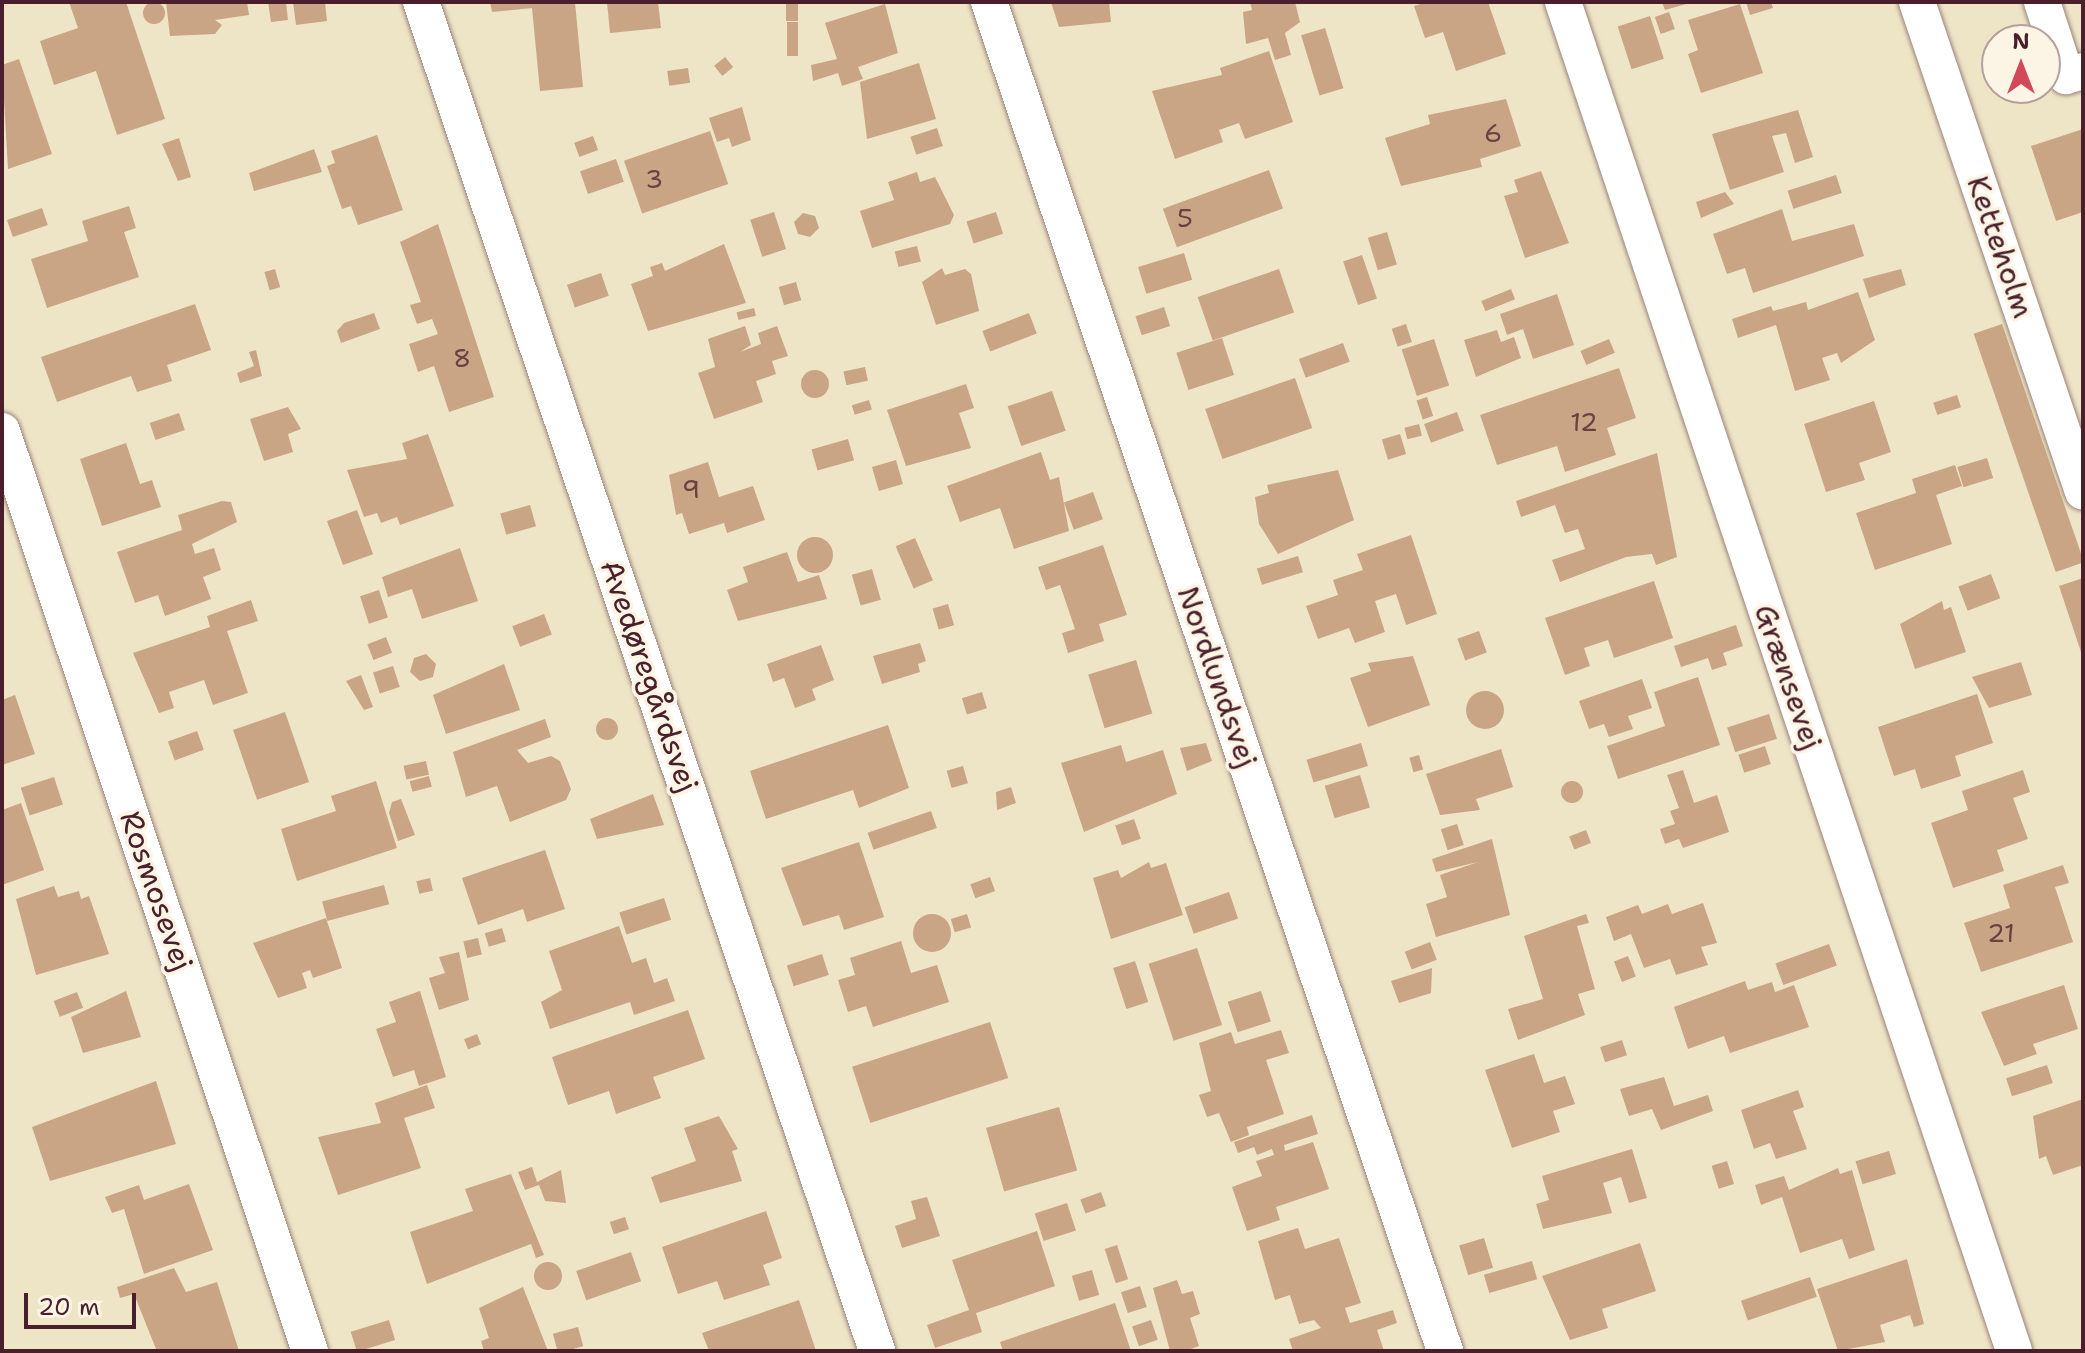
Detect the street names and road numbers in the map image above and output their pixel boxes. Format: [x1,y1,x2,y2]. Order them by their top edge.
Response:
street label: Ketteholm [1959,171,2041,323]
street label: Avedøregårdsvej [592,555,706,797]
street label: Nordlundsvej [1169,582,1265,772]
street label: Grænsevej [1746,600,1830,754]
street label: Rosmosevej [112,806,200,976]

